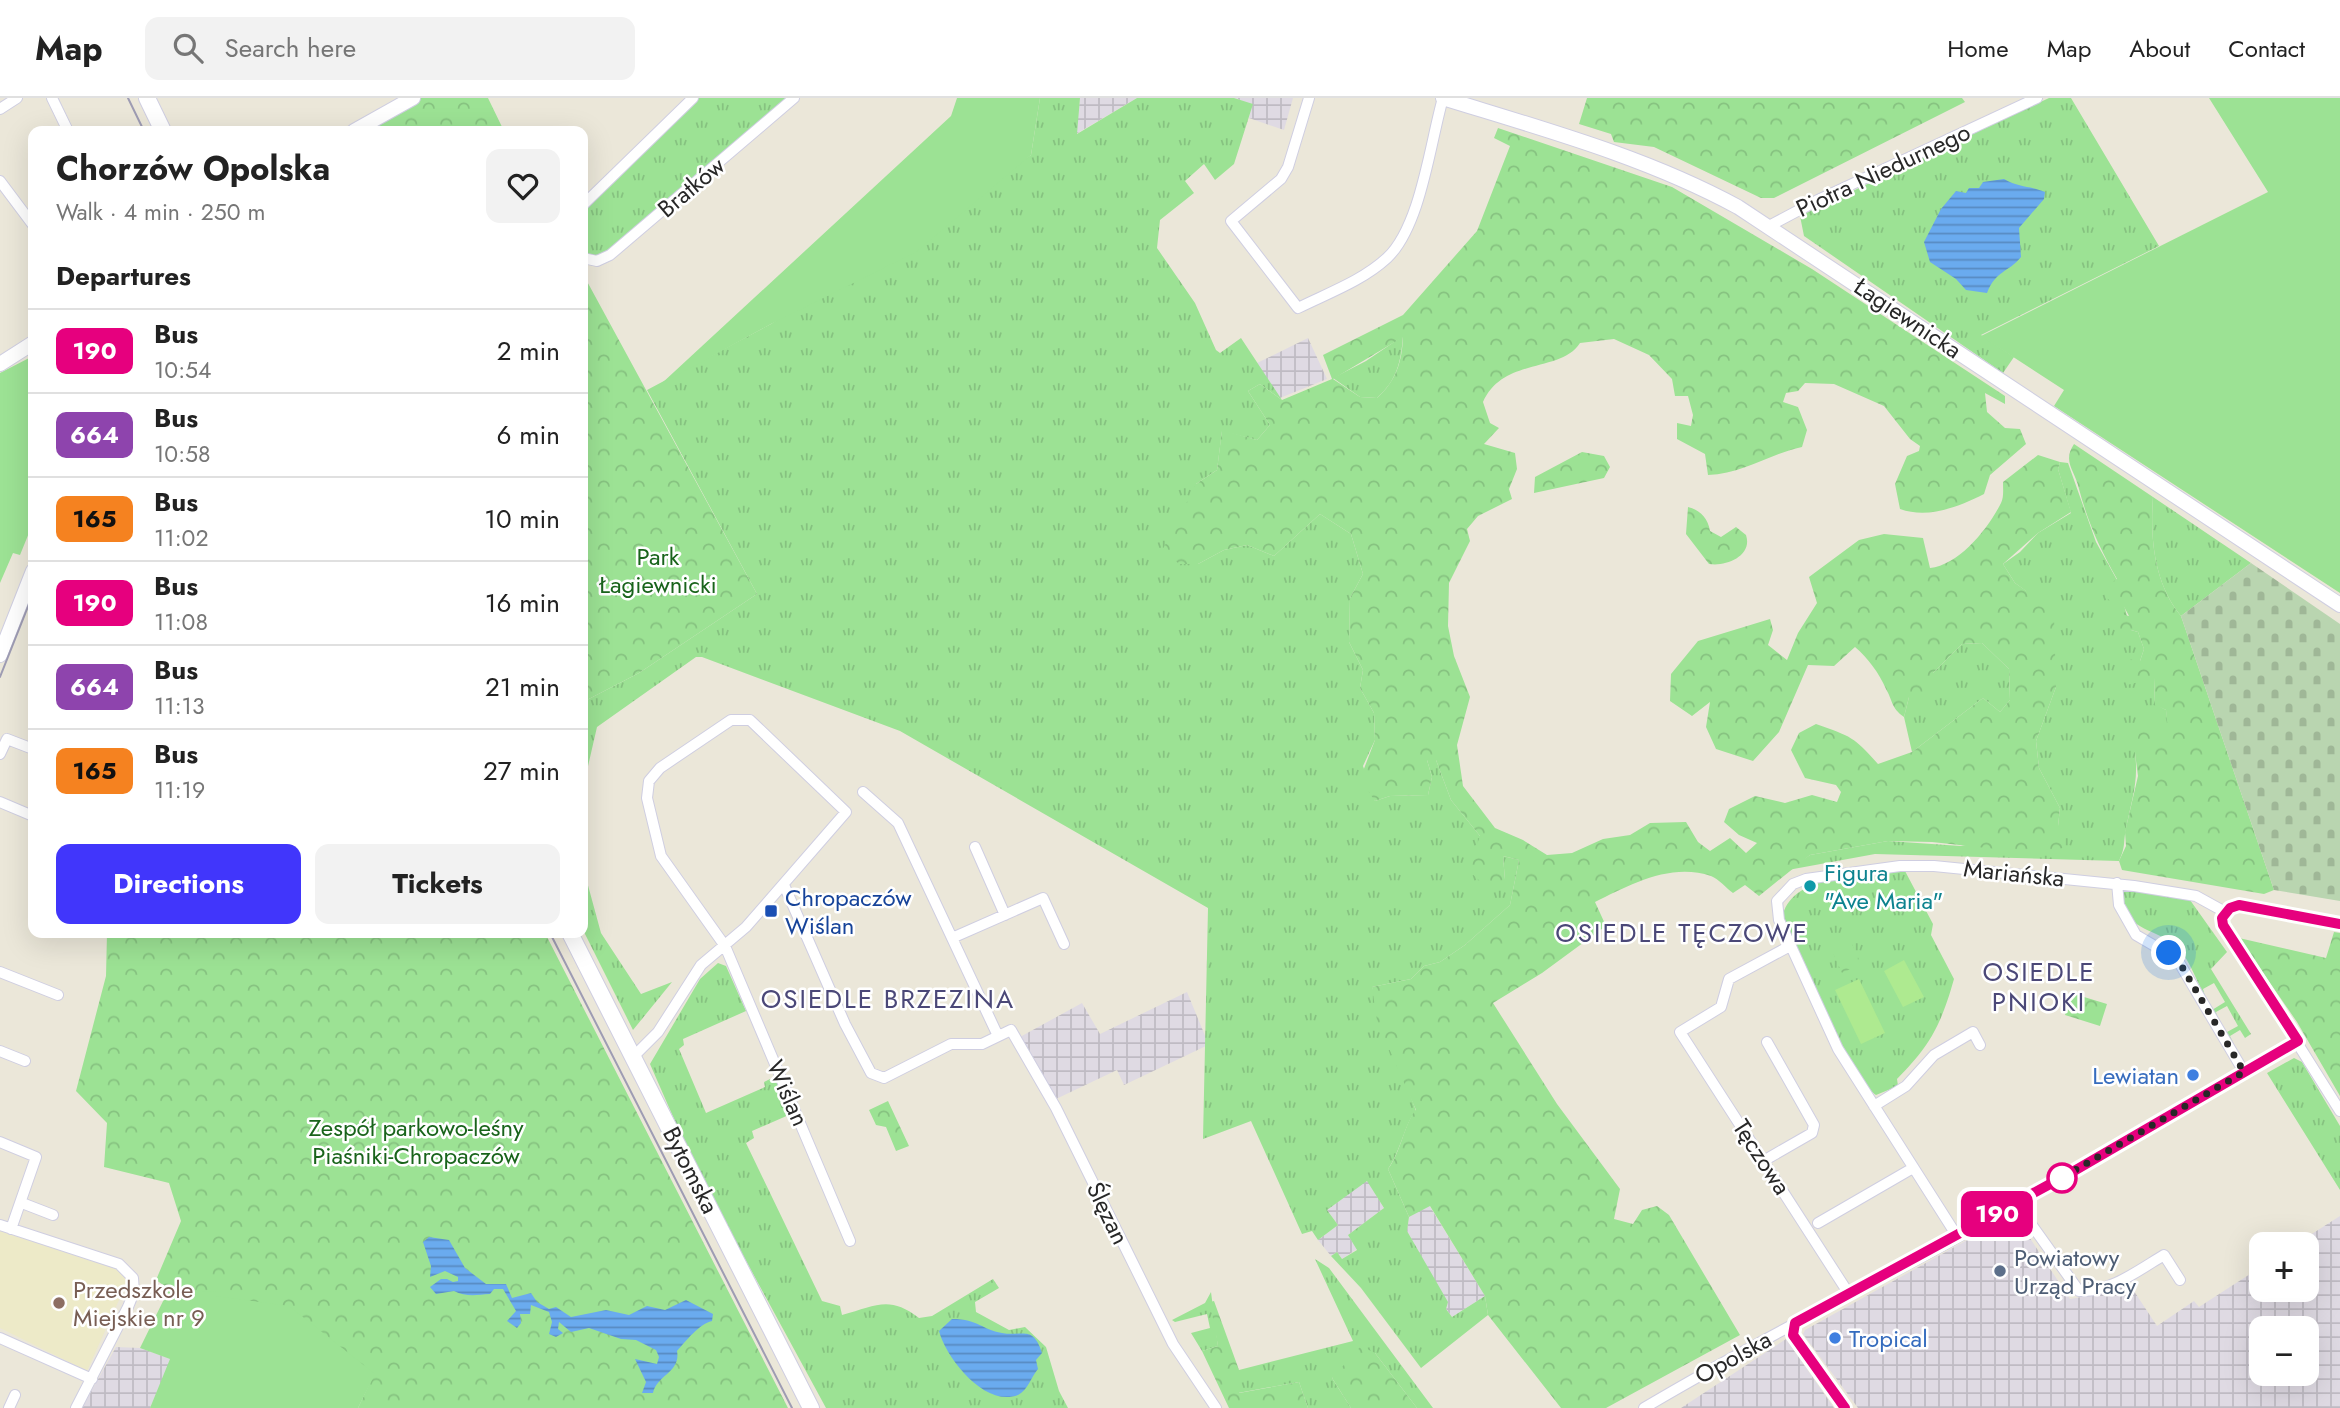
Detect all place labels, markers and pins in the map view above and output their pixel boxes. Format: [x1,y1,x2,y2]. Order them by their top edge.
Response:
place label: Figura "Ave Maria" [1824,855,1943,918]
marker: Figura "Ave Maria" [1802,878,1818,894]
place label: Chropaczów Wiślan [785,880,912,943]
marker: Chropaczów Wiślan [763,903,779,919]
place label: Lewiatan [2092,1058,2179,1093]
marker: Lewiatan [2185,1067,2201,1083]
unlabelled marker [2047,1163,2077,1193]
place label: Powiatowy Urząd Pracy [2014,1240,2136,1303]
marker: Powiatowy Urząd Pracy [1992,1263,2008,1279]
place label: Przedszkole Miejskie nr 9 [73,1272,205,1335]
marker: Przedszkole Miejskie nr 9 [51,1295,67,1311]
place label: Tropical [1849,1321,1928,1356]
marker: Tropical [1827,1330,1843,1346]

